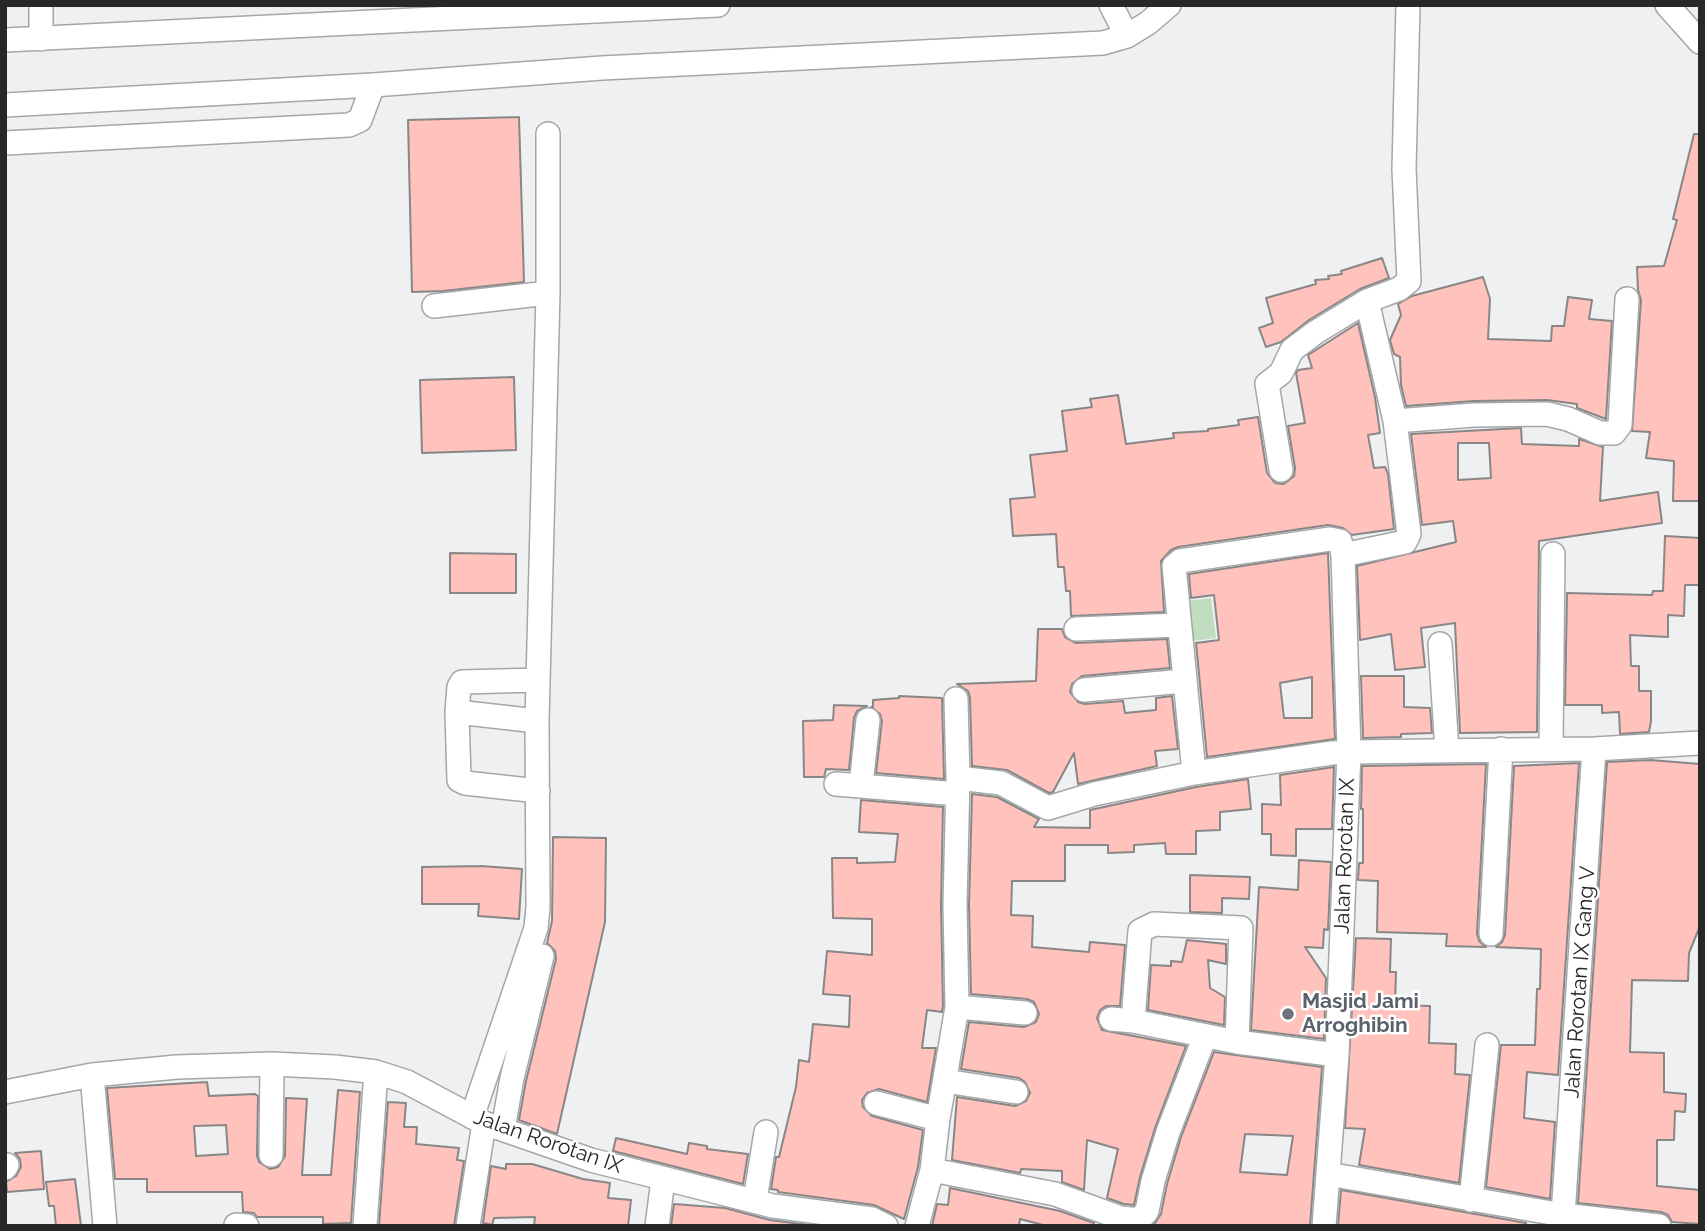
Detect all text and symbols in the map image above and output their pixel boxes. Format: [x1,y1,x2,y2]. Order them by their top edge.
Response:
street label: Jalan Rorotan IX [1330,778,1360,934]
street label: Jalan Rorotan IX Gang V [1559,865,1601,1099]
place label: Masjid Jami Arroghibin [1302,989,1419,1039]
marker: Masjid Jami Arroghibin [1280,1006,1296,1022]
street label: Jalan Rorotan IX [470,1105,626,1179]

